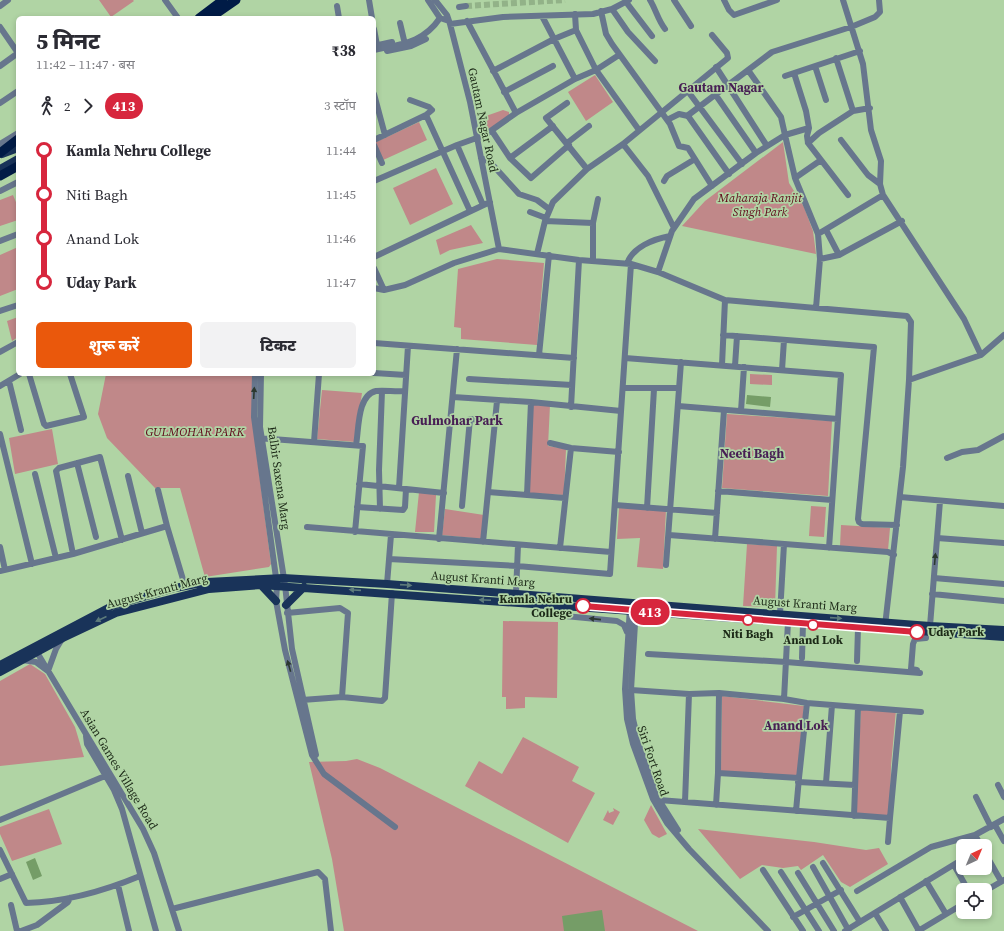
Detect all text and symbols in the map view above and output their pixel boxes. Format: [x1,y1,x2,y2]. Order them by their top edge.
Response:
text: 5 मिनट [36,26,100,56]
text: ₹38 [332,40,356,61]
text: 11:42 – 11:47 · बस [36,56,135,73]
street label: Gautam Nagar Road [464,66,502,174]
district label: Gautam Nagar [678,79,764,96]
icon: walk [36,95,58,117]
icon: forward [77,95,99,117]
text: 413 [113,96,135,116]
text: 3 स्टॉप [324,97,356,114]
text: 2 [64,98,71,115]
text: Kamla Nehru College [66,140,211,161]
text: 11:44 [326,142,356,159]
text: Niti Bagh [66,184,128,205]
text: 11:45 [326,186,356,203]
park label: Maharaja Ranjit Singh Park [717,190,803,220]
text: Anand Lok [66,228,139,249]
text: 11:46 [326,230,356,247]
text: Uday Park [66,272,136,293]
text: 11:47 [326,274,356,291]
button: शुरू करें [36,322,192,368]
button: टिकट [200,322,356,368]
one-way arrow [251,386,257,399]
district label: Gulmohar Park [411,412,503,429]
park label: GULMOHAR PARK [146,424,246,440]
street label: Balbir Saxena Marg [264,425,294,531]
district label: Neeti Bagh [720,445,784,462]
one-way arrow [932,553,939,565]
street label: August Kranti Marg [431,567,535,591]
street label: August Kranti Marg [105,570,209,612]
one-way arrow [400,582,412,589]
one-way arrow [349,587,361,594]
place label: Kamla Nehru College [499,591,573,621]
street label: August Kranti Marg [753,592,857,616]
one-way arrow [479,596,491,603]
marker: Kamla Nehru College [575,598,591,614]
line badge: 413 [627,599,673,625]
text: 413 [639,602,661,622]
marker: Niti Bagh [742,614,754,626]
one-way arrow [830,614,842,621]
one-way arrow [589,615,601,622]
one-way arrow [95,616,106,622]
marker: Anand Lok [807,619,819,631]
marker: Uday Park [909,624,925,640]
place label: Uday Park [928,624,985,640]
place label: Niti Bagh [723,626,774,642]
place label: Anand Lok [783,632,844,648]
one-way arrow [286,660,292,672]
street label: Asian Games Village Road [77,706,162,833]
district label: Anand Lok [764,717,829,734]
street label: Siri Fort Road [633,724,673,798]
north arrow [956,839,992,875]
map controls [956,839,992,919]
button: locate [956,883,992,919]

